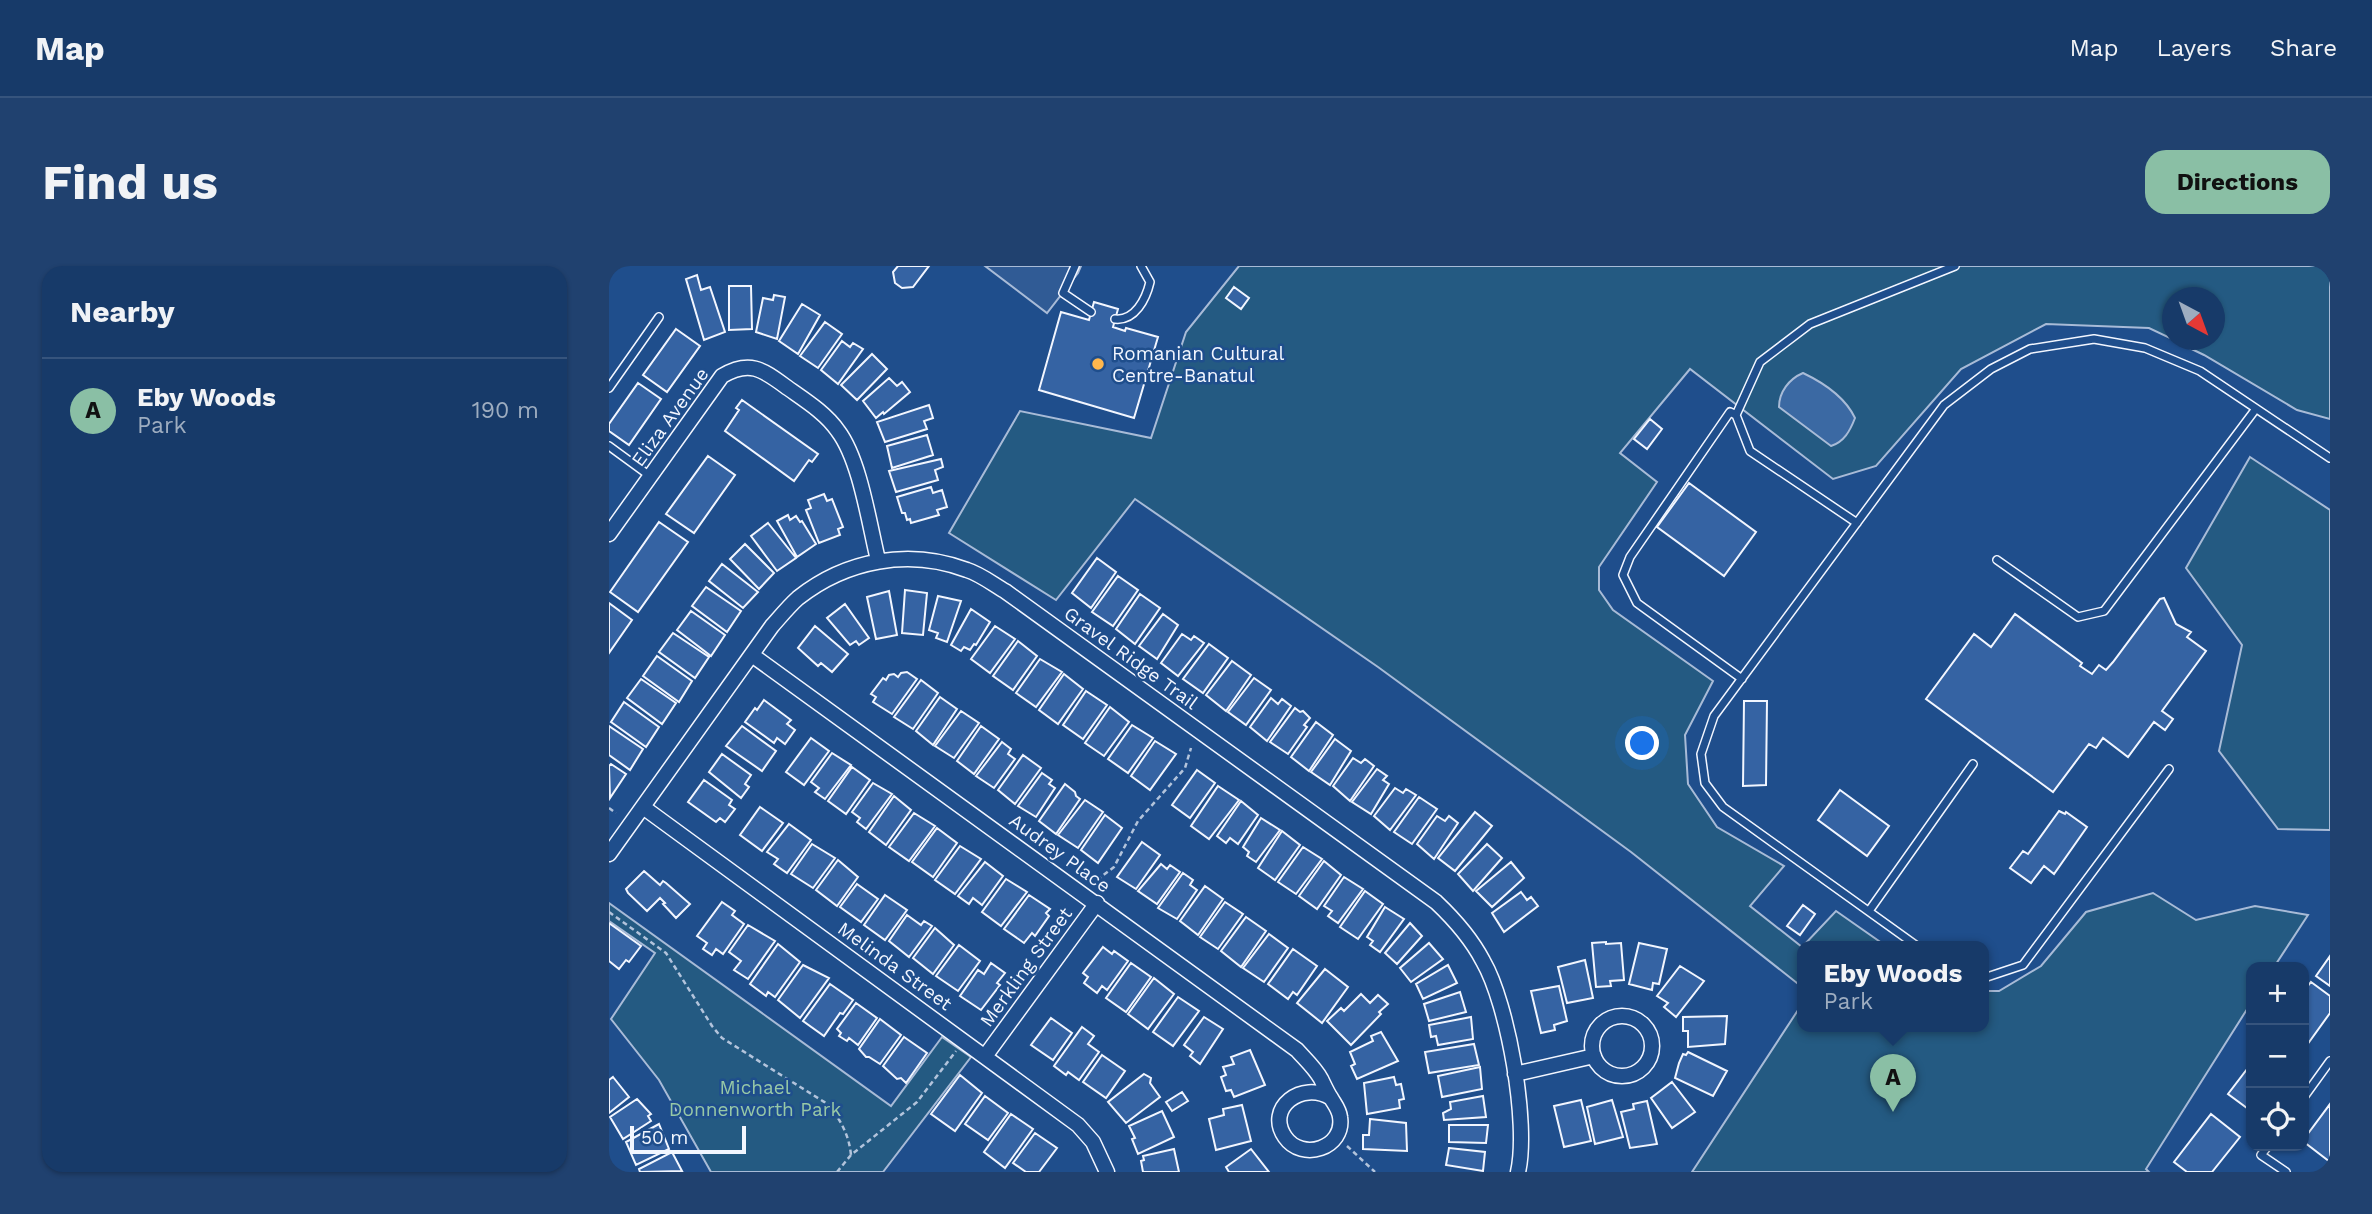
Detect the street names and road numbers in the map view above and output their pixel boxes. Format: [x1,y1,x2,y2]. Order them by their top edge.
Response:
street label: Eliza Avenue [626,363,714,471]
street label: Gravel Ridge Trail [1060,602,1203,714]
street label: Audrey Place [1005,809,1115,897]
street label: Merkling Street [975,903,1077,1031]
street label: Melinda Street [833,917,957,1015]

